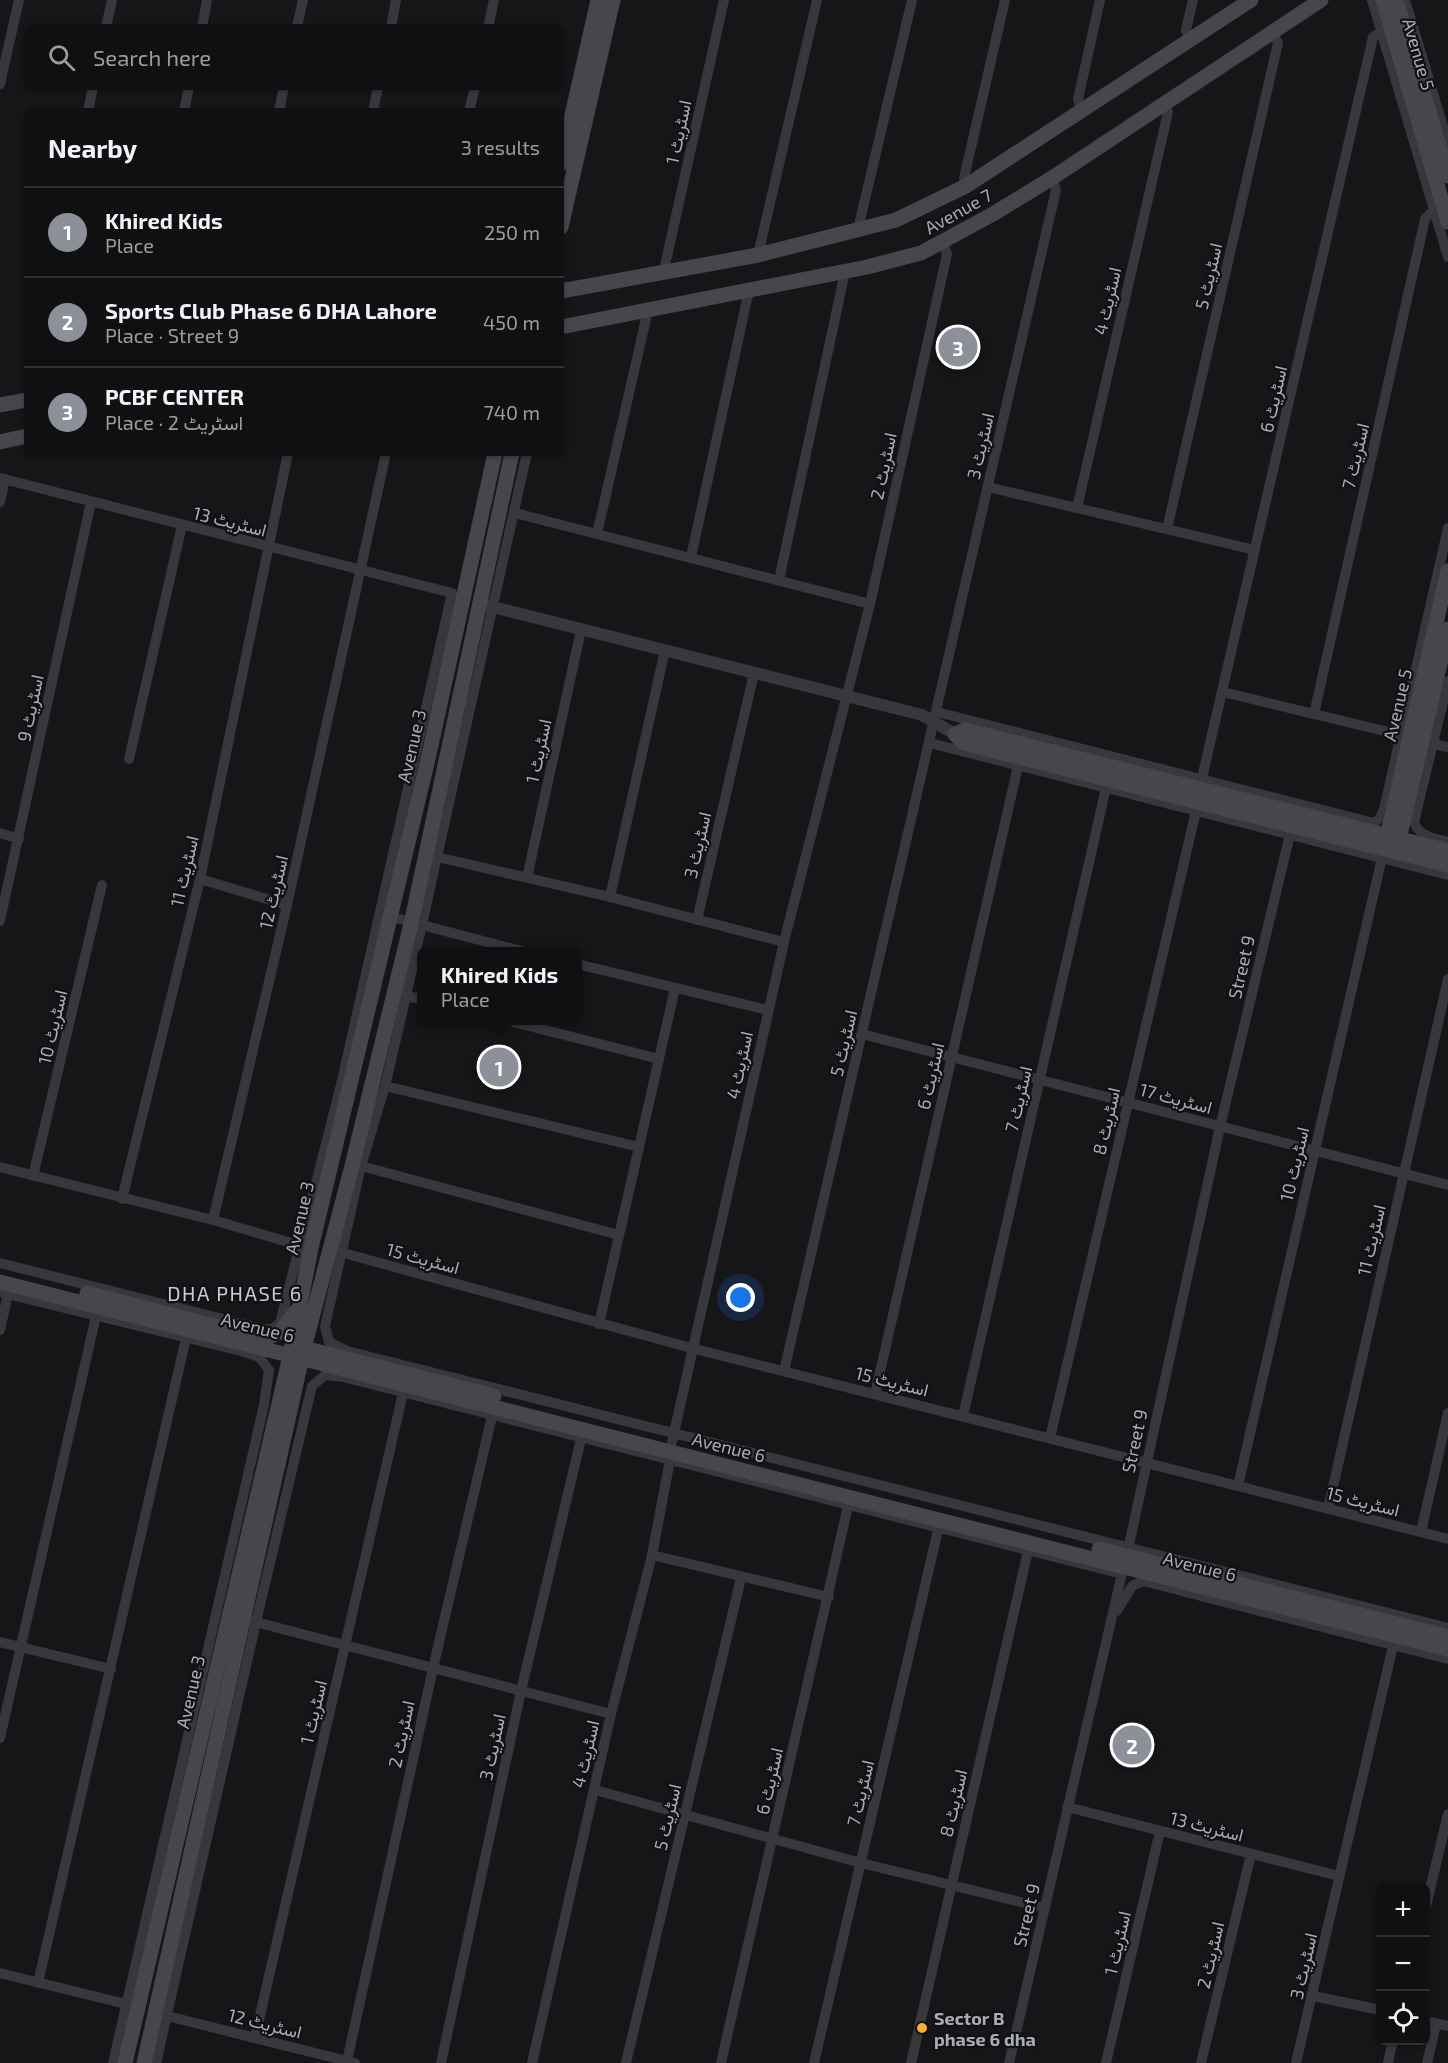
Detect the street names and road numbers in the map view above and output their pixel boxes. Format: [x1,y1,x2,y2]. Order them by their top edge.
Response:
street label: Avenue 5 [1398,15,1440,93]
street label: اسٹریٹ 1 [660,98,696,166]
street label: Avenue 7 [920,184,996,238]
street label: اسٹریٹ 5 [1190,241,1227,312]
street label: اسٹریٹ 4 [1089,265,1126,337]
street label: اسٹریٹ 6 [1255,363,1292,435]
street label: اسٹریٹ 3 [962,411,999,482]
street label: اسٹریٹ 7 [1337,421,1374,491]
street label: اسٹریٹ 2 [865,431,902,502]
street label: اسٹریٹ 13 [191,501,269,542]
street label: Avenue 5 [1378,666,1416,744]
street label: اسٹریٹ 9 [12,672,49,744]
street label: Avenue 3 [392,707,430,785]
street label: اسٹریٹ 1 [520,717,556,785]
street label: اسٹریٹ 3 [679,810,716,881]
street label: اسٹریٹ 11 [165,833,204,909]
street label: اسٹریٹ 12 [254,853,293,931]
street label: Street 9 [1223,933,1259,1001]
street label: اسٹریٹ 10 [33,988,72,1067]
street label: اسٹریٹ 5 [825,1008,862,1079]
street label: اسٹریٹ 4 [721,1029,758,1101]
street label: اسٹریٹ 6 [912,1040,949,1112]
street label: اسٹریٹ 7 [1000,1064,1037,1134]
street label: اسٹریٹ 17 [1137,1078,1215,1119]
street label: اسٹریٹ 8 [1088,1085,1125,1157]
street label: اسٹریٹ 10 [1275,1125,1314,1204]
street label: Avenue 3 [280,1179,318,1257]
street label: اسٹریٹ 11 [1352,1202,1391,1278]
street label: اسٹریٹ 15 [384,1238,462,1279]
street label: Avenue 6 [219,1307,297,1347]
street label: اسٹریٹ 15 [853,1361,931,1402]
street label: Street 9 [1117,1407,1151,1475]
street label: Avenue 6 [690,1427,768,1467]
street label: اسٹریٹ 15 [1324,1481,1402,1522]
street label: Avenue 6 [1161,1546,1239,1586]
street label: Avenue 3 [171,1653,209,1731]
street label: اسٹریٹ 1 [295,1678,332,1746]
street label: اسٹریٹ 2 [383,1699,420,1770]
street label: اسٹریٹ 3 [474,1712,511,1783]
street label: اسٹریٹ 4 [567,1718,604,1790]
street label: اسٹریٹ 6 [751,1745,788,1817]
street label: اسٹریٹ 7 [842,1758,879,1828]
street label: اسٹریٹ 8 [935,1767,972,1839]
street label: اسٹریٹ 5 [649,1782,686,1853]
street label: اسٹریٹ 13 [1168,1806,1246,1847]
street label: Street 9 [1008,1881,1044,1949]
street label: اسٹریٹ 1 [1099,1909,1136,1977]
street label: اسٹریٹ 2 [1192,1919,1229,1991]
street label: اسٹریٹ 3 [1285,1931,1322,2002]
street label: اسٹریٹ 12 [226,2003,304,2044]

